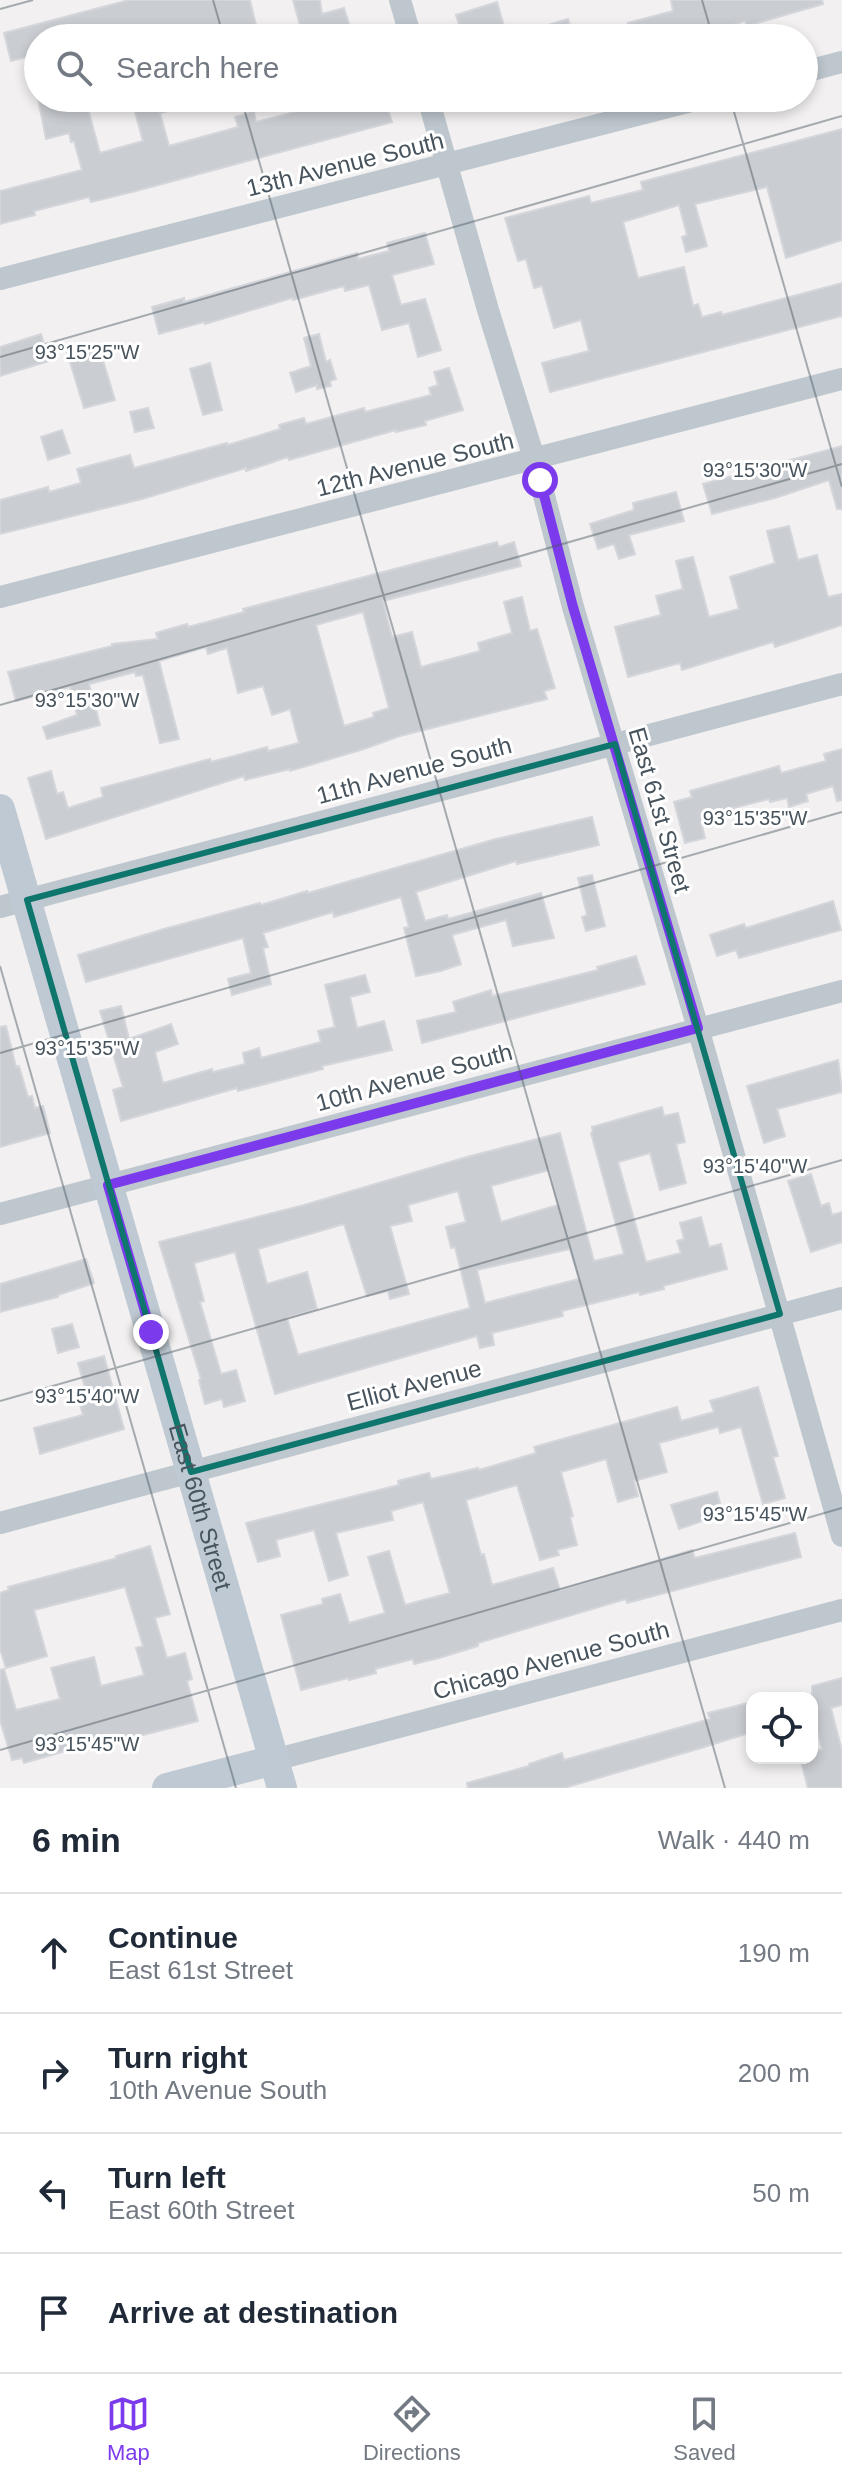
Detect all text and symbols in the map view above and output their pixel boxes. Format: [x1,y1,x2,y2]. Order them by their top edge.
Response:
search box [24,24,818,112]
icon: search [52,46,96,90]
text: Search here [116,51,279,84]
street label: 13th Avenue South [244,126,446,202]
text: 93°15'25"W [35,341,139,363]
street label: 12th Avenue South [314,426,516,502]
text: 93°15'30"W [703,459,807,481]
route start [522,462,558,498]
text: 93°15'30"W [35,689,139,711]
street label: East 61st Street [623,724,697,896]
street label: 11th Avenue South [314,731,514,809]
text: 93°15'35"W [703,807,807,829]
text: 93°15'35"W [35,1037,139,1059]
street label: 10th Avenue South [313,1038,515,1116]
text: 93°15'40"W [703,1155,807,1177]
route end [133,1314,169,1350]
street label: Elliot Avenue [344,1354,484,1416]
text: 93°15'40"W [35,1385,139,1407]
street label: East 60th Street [164,1420,238,1593]
text: 93°15'45"W [703,1503,807,1525]
street label: Chicago Avenue South [430,1615,672,1705]
map controls [746,1692,818,1764]
button: locate [746,1692,818,1764]
text: 93°15'45"W [35,1733,139,1755]
text: 6 min [32,1821,121,1859]
text: Walk · 440 m [658,1825,810,1855]
text: Continue [108,1921,238,1954]
icon: ahead [32,1931,76,1975]
text: 190 m [738,1938,810,1968]
text: East 61st Street [108,1955,293,1985]
text: Turn right [108,2041,247,2074]
icon: right [32,2051,76,2095]
text: 200 m [738,2058,810,2088]
text: 10th Avenue South [108,2075,327,2105]
text: Turn left [108,2161,226,2194]
icon: left [32,2171,76,2215]
text: 50 m [752,2178,810,2208]
text: East 60th Street [108,2195,294,2225]
icon: arrive [32,2291,76,2335]
text: Arrive at destination [108,2296,398,2329]
tab: Map [106,2392,150,2466]
tab: Directions [363,2392,461,2466]
tab: Saved [673,2392,736,2466]

